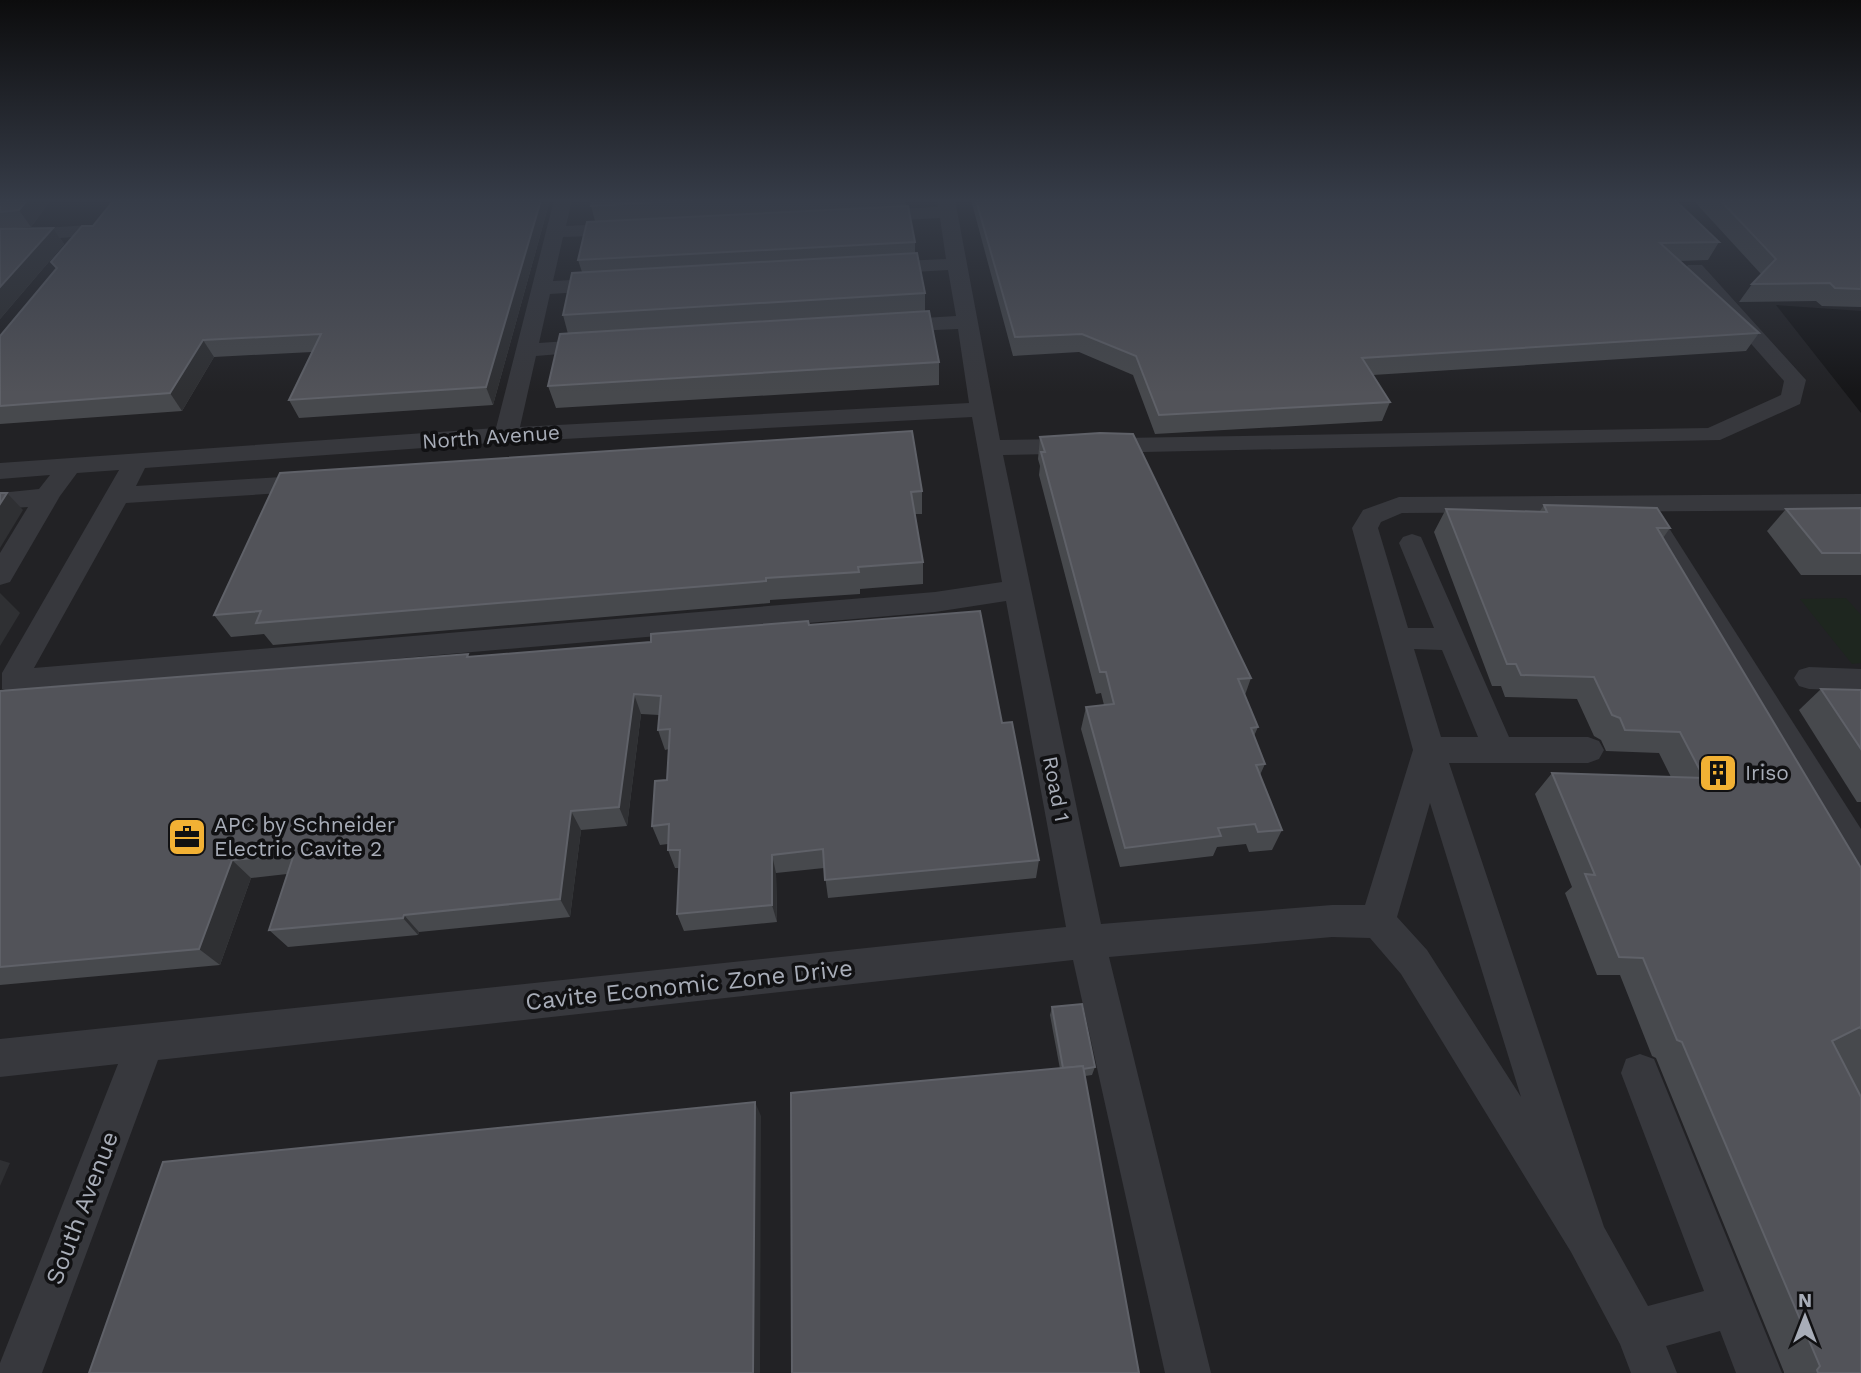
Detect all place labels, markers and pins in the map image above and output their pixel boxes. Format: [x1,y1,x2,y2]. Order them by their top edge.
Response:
building icon: Iriso [1697,752,1739,794]
place label: Iriso [1745,760,1789,785]
place label: APC by Schneider Electric Cavite 2 [214,812,396,861]
office icon: APC by Schneider Electric Cavite 2 [166,816,208,858]

